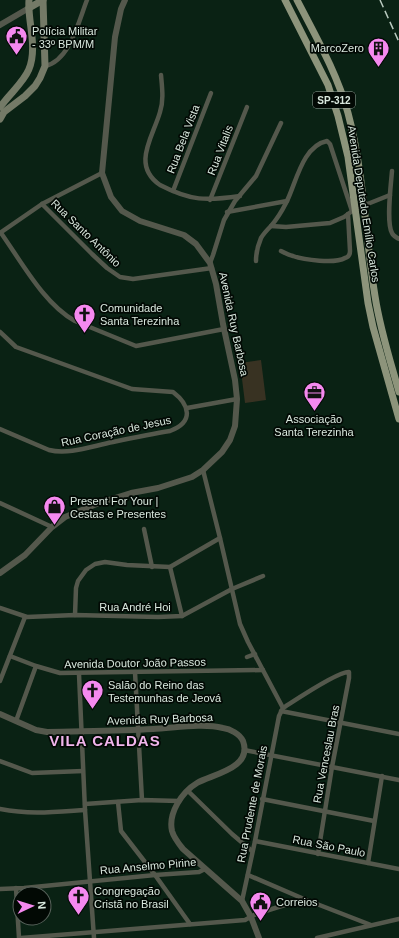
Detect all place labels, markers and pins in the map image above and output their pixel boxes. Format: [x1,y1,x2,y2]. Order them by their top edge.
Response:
public building icon: Polícia Militar - 33º BPM/M [3,24,29,57]
place label: Polícia Militar - 33º BPM/M [32,25,98,50]
building icon: MarcoZero [366,35,392,68]
place label: MarcoZero [311,42,364,54]
church icon: Comunidade Santa Terezinha [71,301,97,334]
place label: Comunidade Santa Terezinha [100,302,180,327]
office icon: Associação Santa Terezinha [301,380,327,413]
place label: Associação Santa Terezinha [274,413,355,438]
shop icon: Present For Your | Cestas e Presentes [42,494,68,527]
place label: Present For Your | Cestas e Presentes [70,495,166,520]
church icon: Salão do Reino das Testemunhas de Jeová [79,678,105,711]
place label: Salão do Reino das Testemunhas de Jeová [108,679,222,704]
church icon: Congregação Cristã no Brasil [66,884,92,917]
place label: Congregação Cristã no Brasil [94,885,169,910]
public building icon: Correios [247,889,273,922]
place label: Correios [276,896,318,908]

